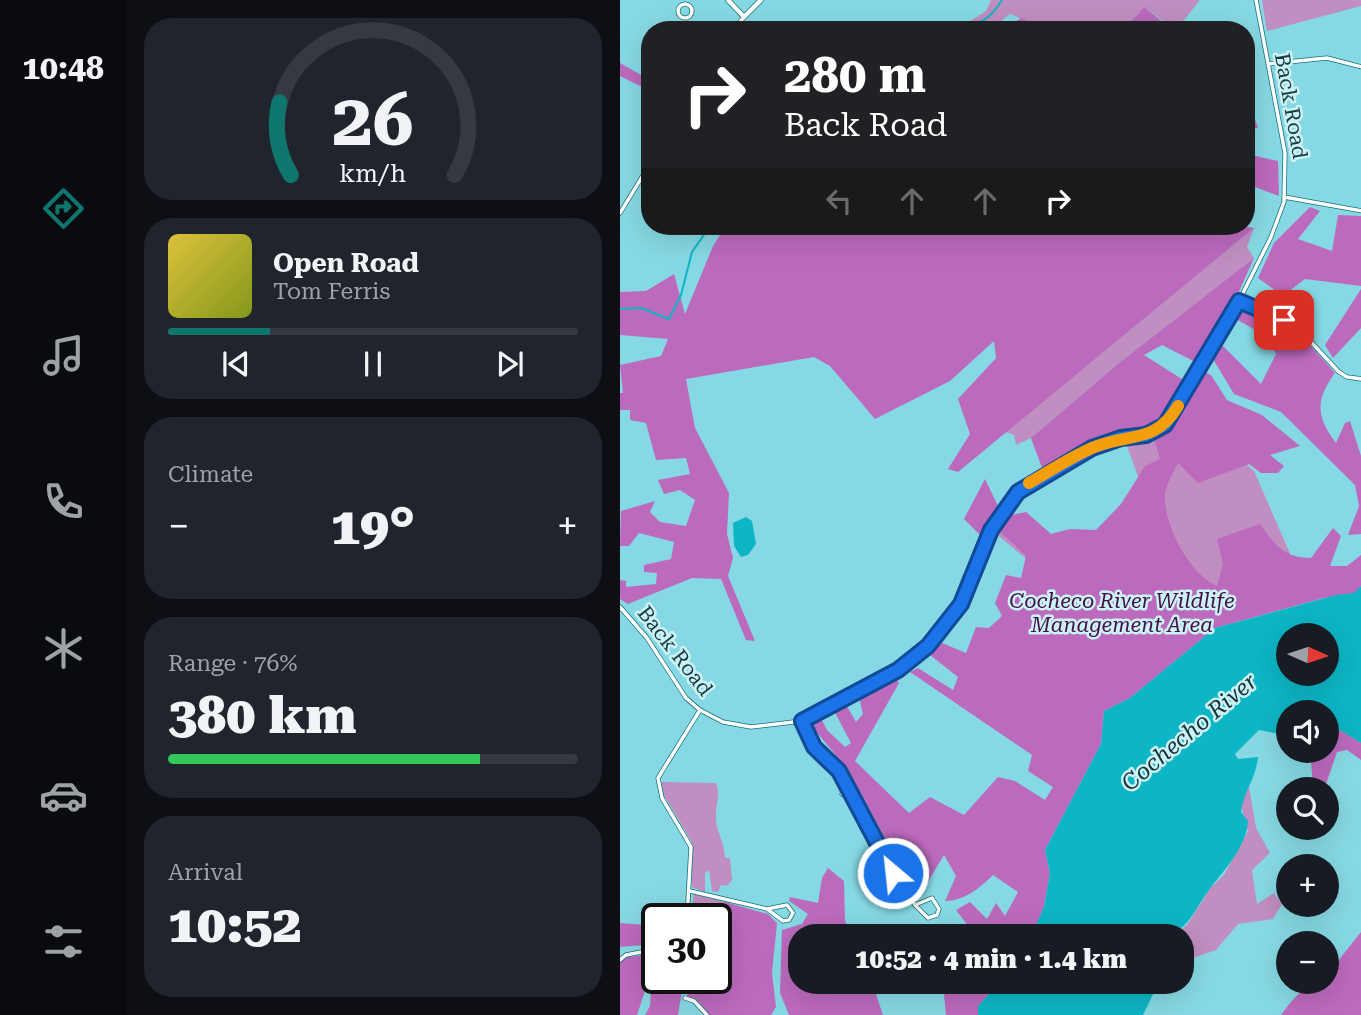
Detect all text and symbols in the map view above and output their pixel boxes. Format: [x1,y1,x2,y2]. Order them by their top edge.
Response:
text: 280 m [784,47,926,104]
text: 10:48 [22,49,104,87]
icon: right [669,49,760,140]
street label: Back Road [1270,51,1312,161]
text: 26 [332,78,414,163]
text: Back Road [784,106,947,144]
text: km/h [340,159,406,188]
icon: left [820,182,858,220]
icon: ahead [893,182,931,220]
icon: ahead [966,182,1004,220]
icon: right [1039,182,1077,220]
icon: directions [39,184,88,233]
text: Open Road [273,248,419,278]
text: Tom Ferris [273,278,390,305]
pin [1254,290,1314,350]
icon: arrive [1265,301,1303,339]
icon: music [39,331,88,380]
icon: previous [217,345,255,383]
icon: pause [354,345,392,383]
icon: next [491,345,529,383]
text: Climate [168,461,253,488]
icon: phone [39,477,88,526]
text: 19° [331,496,415,557]
text: − [168,504,189,548]
text: + [557,504,578,548]
park label: Cocheco River Wildlife Management Area [1009,589,1235,637]
street label: Back Road [633,601,718,701]
north arrow [1276,623,1339,686]
map controls [1276,623,1339,994]
icon: climate [39,624,88,673]
text: Range · 76% [168,650,297,677]
water label: Cochecho River [1116,668,1263,797]
text: 380 km [168,685,356,746]
button: sound [1276,700,1339,763]
icon: car [39,771,88,820]
button: search [1276,777,1339,840]
position arrow [856,836,930,910]
button: + [1276,854,1339,917]
text: Arrival [168,859,243,886]
text: 10:52 [168,894,302,955]
speed limit sign: 30 [641,903,732,994]
icon: filters [39,917,88,966]
button: − [1276,931,1339,994]
text: 10:52 · 4 min · 1.4 km [855,944,1127,974]

